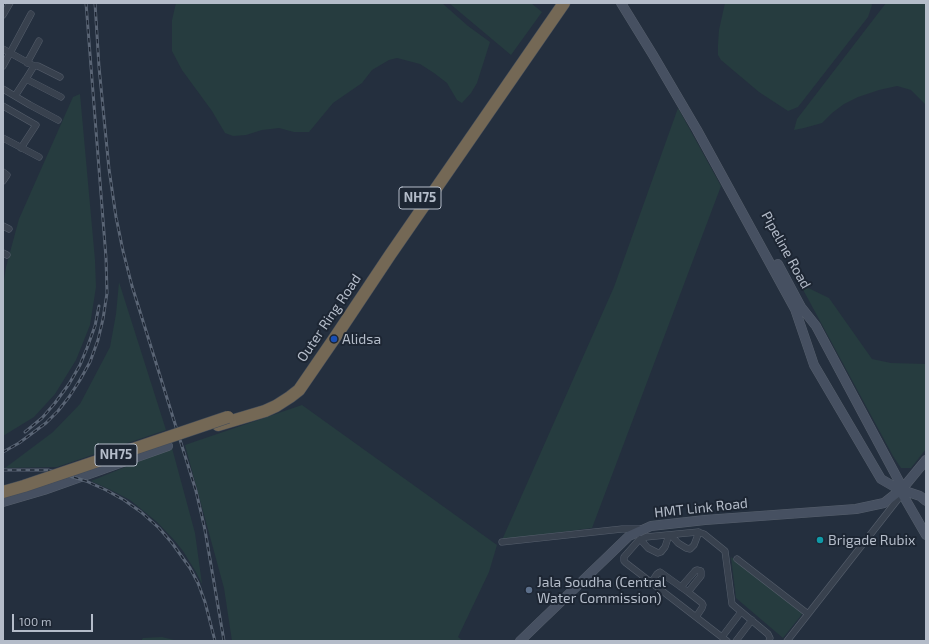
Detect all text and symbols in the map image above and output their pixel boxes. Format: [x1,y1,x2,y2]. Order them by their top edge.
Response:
road number: NH75 [399,187,441,209]
street label: Pipeline Road [758,208,814,292]
street label: Outer Ring Road [293,271,365,365]
place label: Alidsa [342,331,381,347]
marker: Alidsa [329,334,339,344]
road number: NH75 [95,444,137,466]
street label: HMT Link Road [653,495,749,521]
place label: Brigade Rubix [828,532,915,548]
marker: Brigade Rubix [815,535,825,545]
place label: Jala Soudha (Central Water Commission) [537,574,666,606]
marker: Jala Soudha (Central Water Commission) [524,585,534,595]
scale bar [14,606,95,632]
text: 100 m [19,614,51,628]

